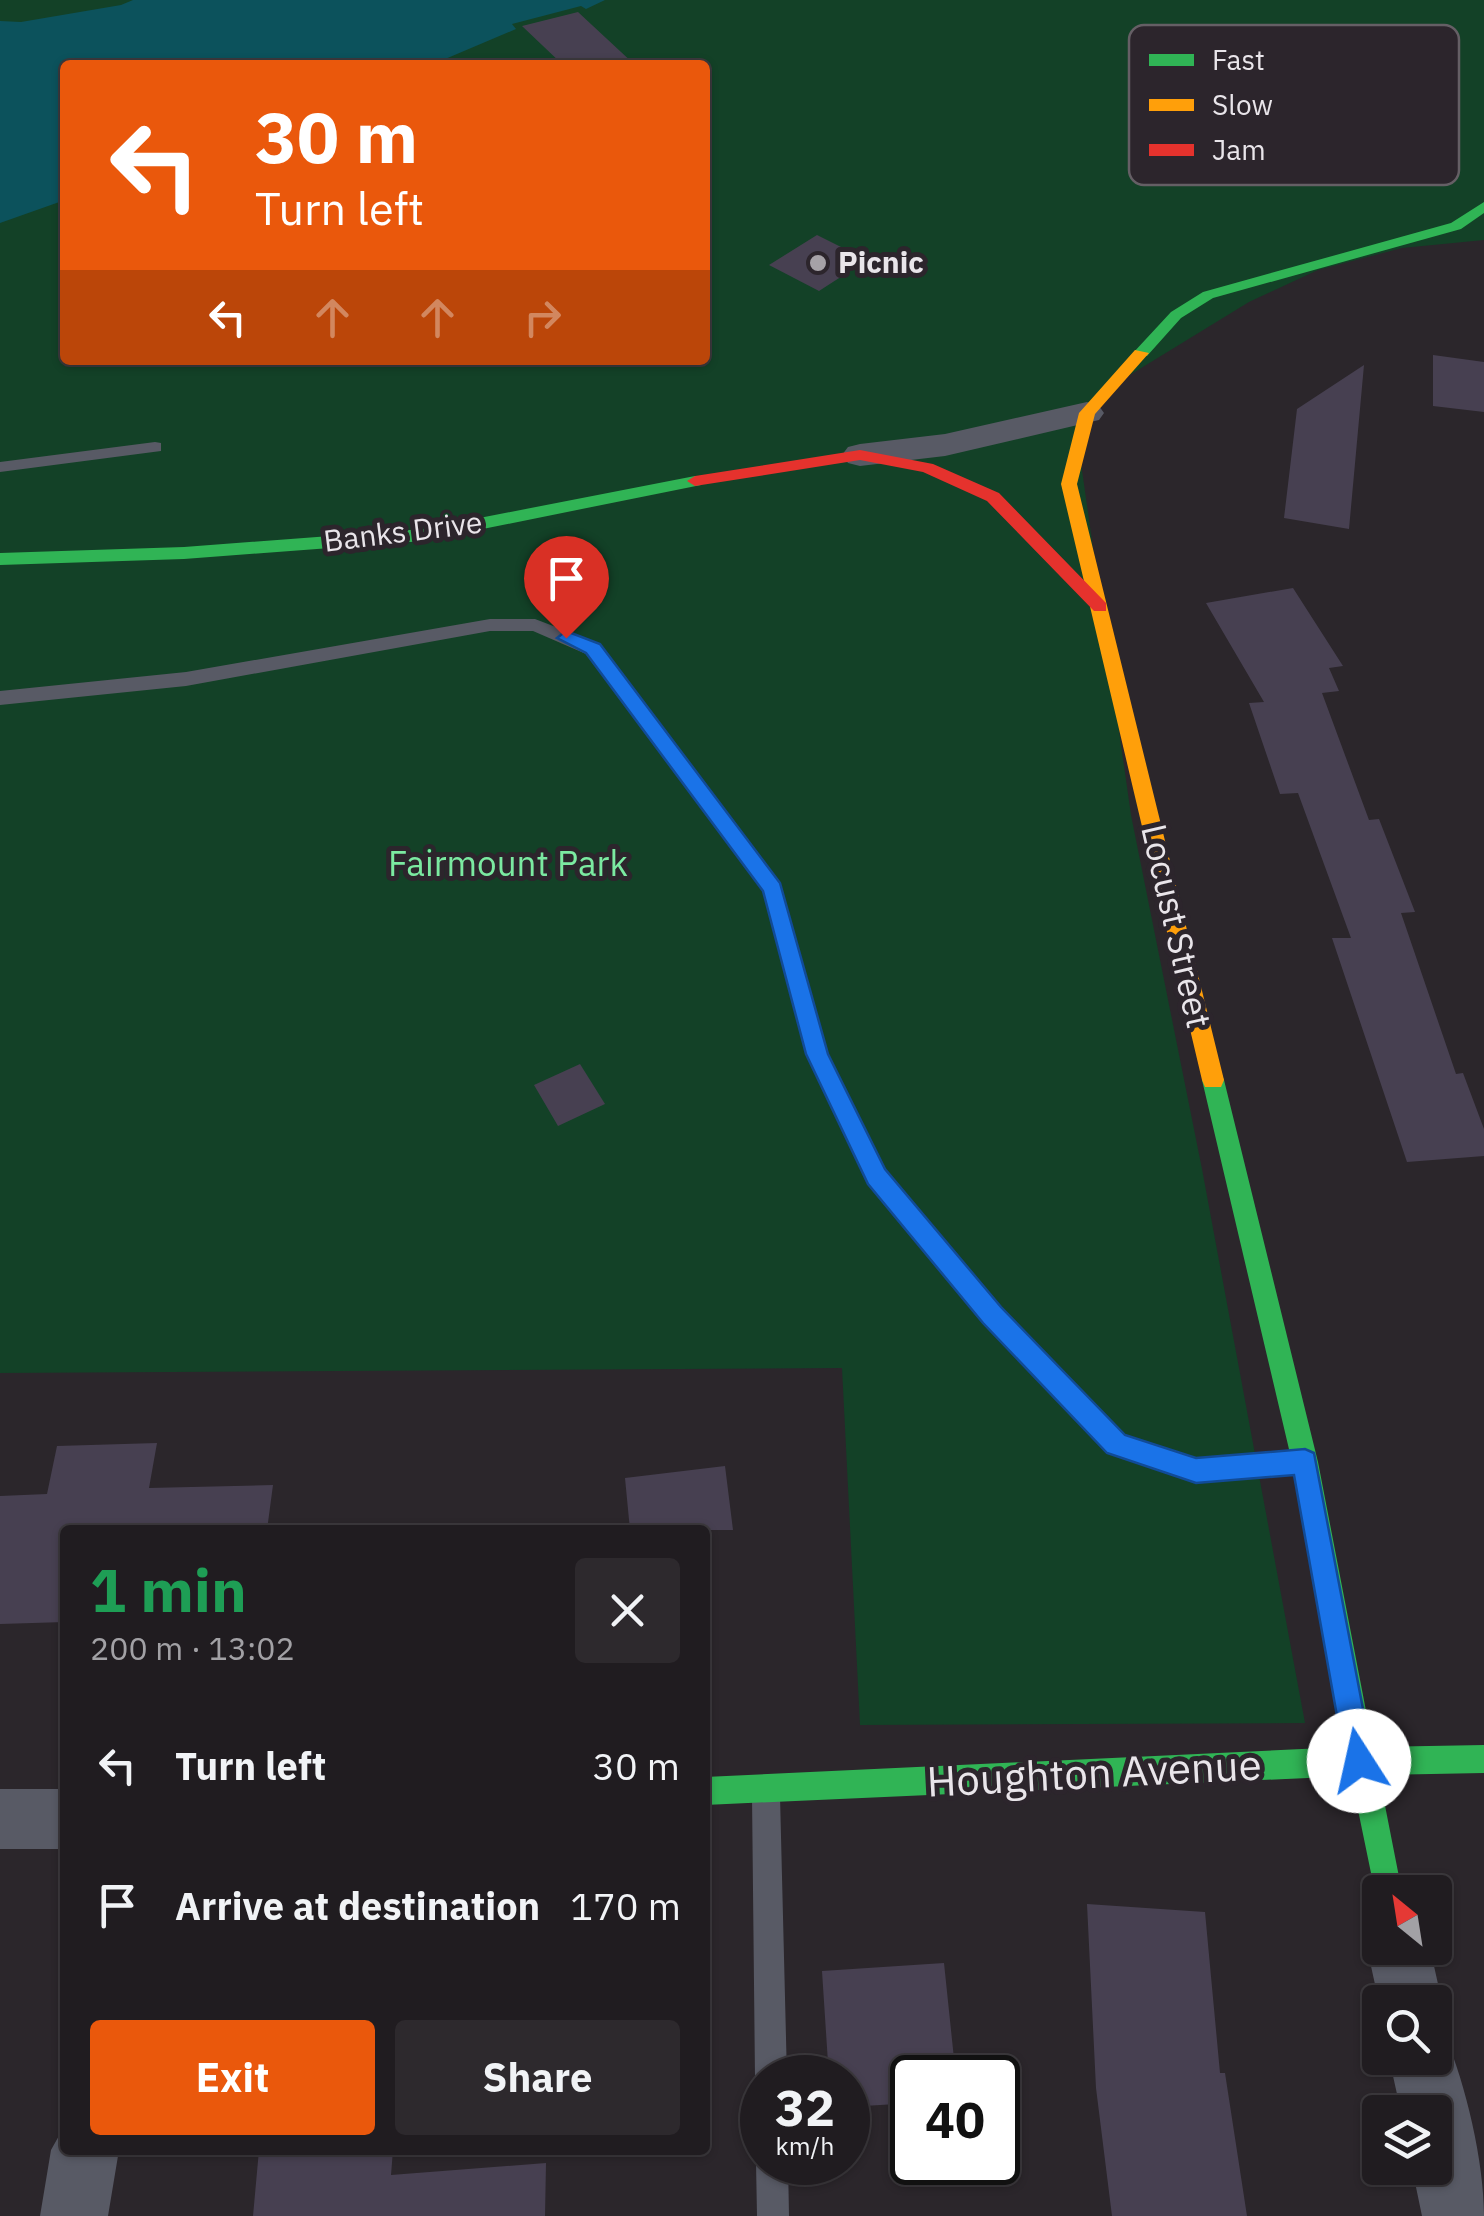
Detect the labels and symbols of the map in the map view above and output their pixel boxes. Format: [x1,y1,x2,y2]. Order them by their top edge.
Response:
legend [1129,25,1459,185]
text: Fast [1212,41,1265,78]
text: Slow [1212,86,1273,123]
text: Jam [1212,131,1266,168]
place label: Picnic [838,242,924,281]
marker: Picnic [807,252,829,274]
street label: Banks Drive [321,501,484,560]
pin [524,536,609,639]
street label: Locust Street [1131,819,1223,1032]
park label: Fairmount Park [388,840,628,886]
position arrow [1307,1709,1411,1813]
street label: Houghton Avenue [925,1736,1263,1809]
north arrow [1362,1875,1452,1965]
speed limit sign: 40 [890,2055,1020,2185]

